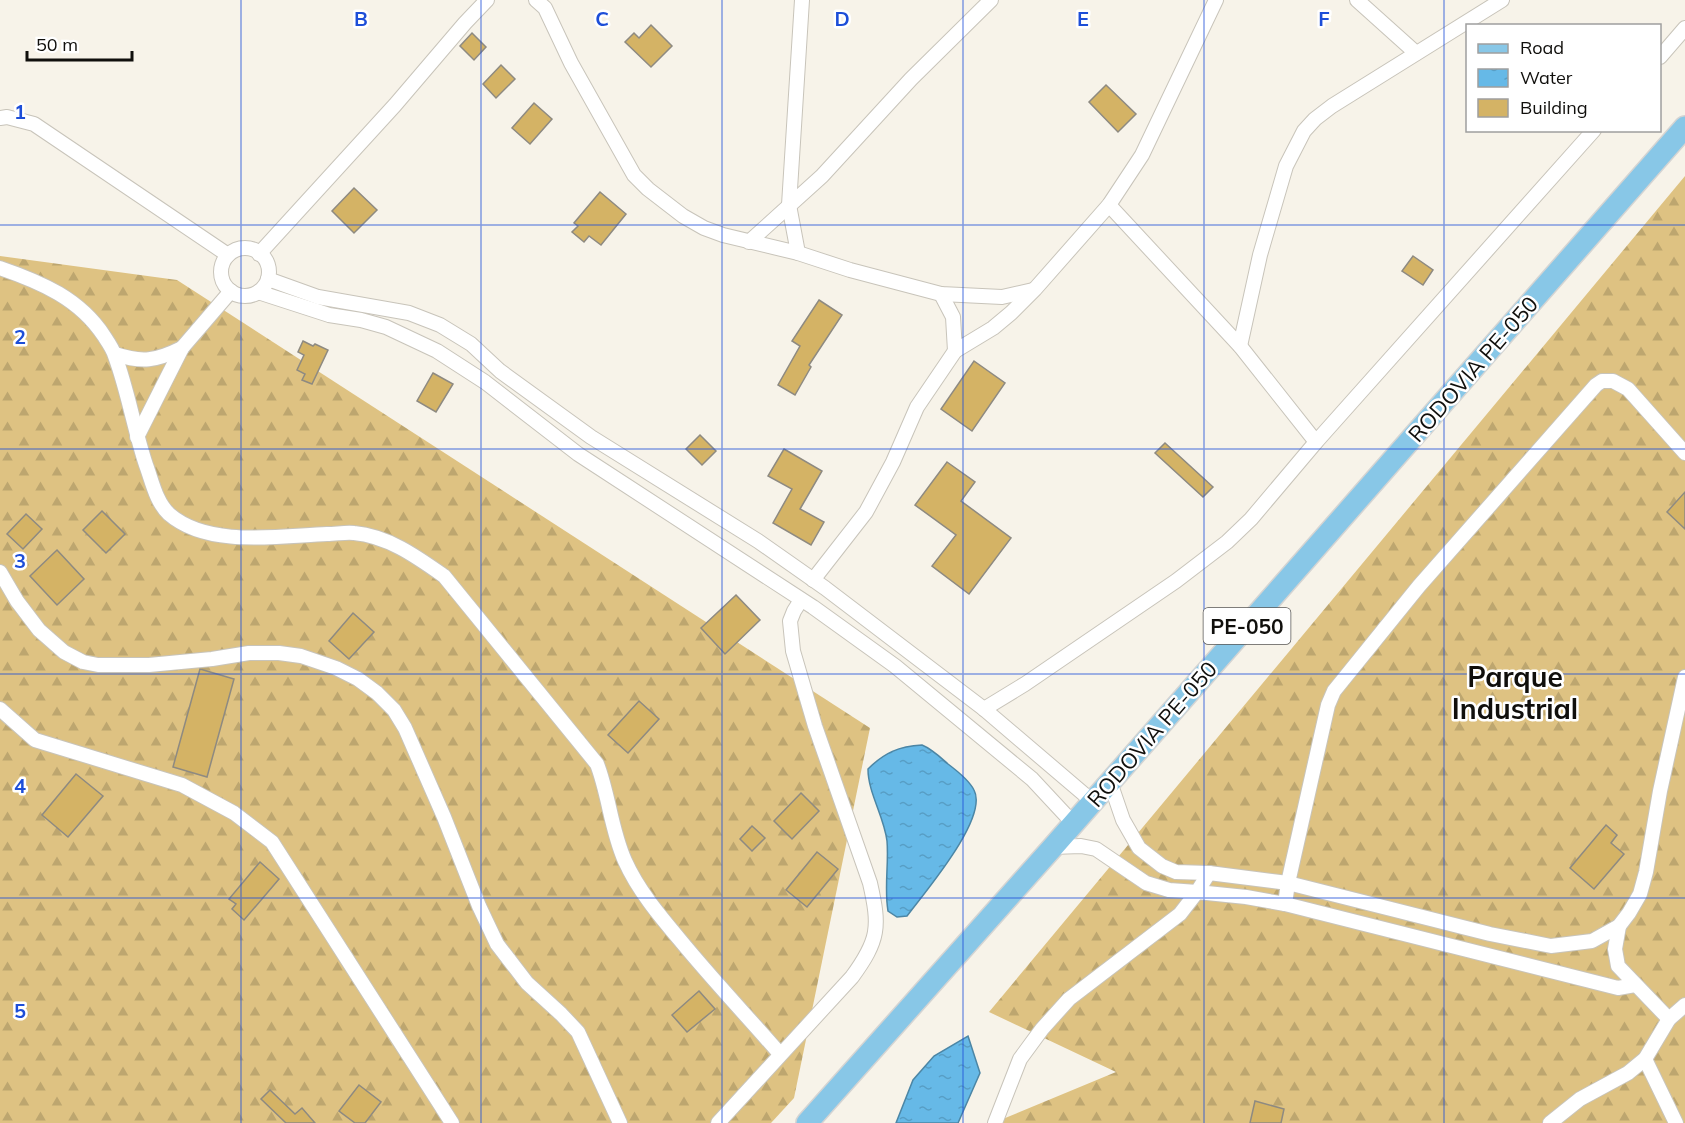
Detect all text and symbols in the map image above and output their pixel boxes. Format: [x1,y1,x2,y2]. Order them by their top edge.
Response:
text: B [354,6,368,31]
text: C [595,6,609,31]
text: D [834,6,850,31]
text: E [1077,6,1089,31]
text: F [1318,6,1330,31]
scale bar [27,24,132,62]
legend [1466,24,1661,132]
text: 50 m [36,33,78,56]
text: Road [1520,36,1564,59]
text: Water [1520,66,1573,89]
text: Building [1520,96,1588,119]
text: 1 [14,99,26,124]
street label: RODOVIA PE-050 [1402,290,1544,448]
text: 2 [14,324,26,349]
text: 3 [14,548,26,573]
road number: PE-050 [1204,608,1290,644]
street label: RODOVIA PE-050 [1081,655,1223,813]
district label: Parque Industrial [1452,659,1578,726]
text: 4 [14,773,26,798]
text: 5 [14,998,26,1023]

